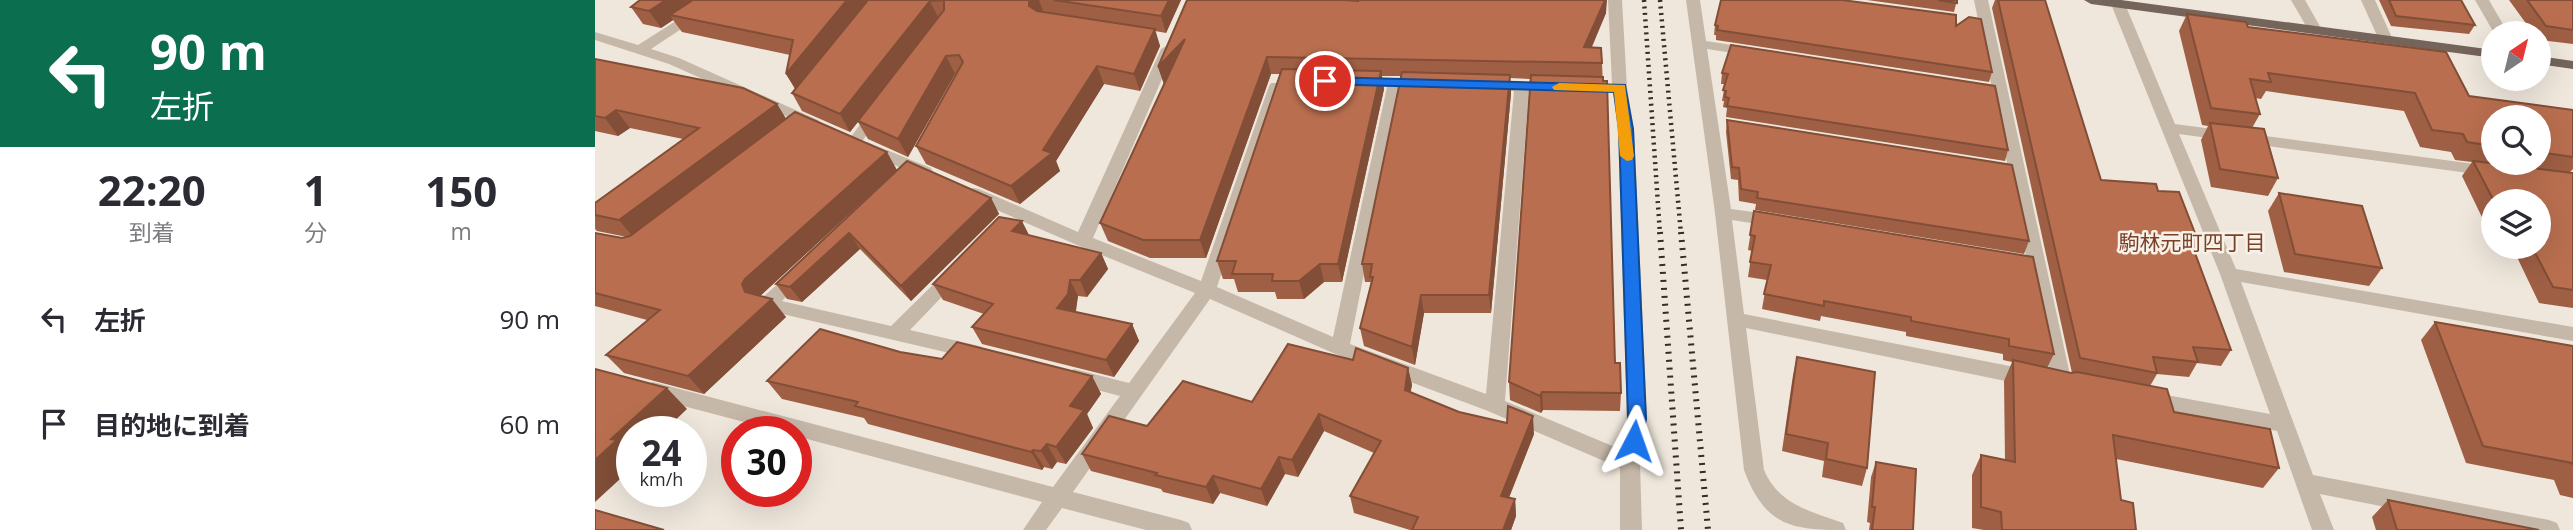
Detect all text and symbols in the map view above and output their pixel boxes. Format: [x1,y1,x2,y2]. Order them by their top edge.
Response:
text: 90 m [150,18,267,84]
north arrow [2481,21,2551,91]
map controls [2481,21,2551,259]
icon: left [35,28,126,119]
pin [1295,51,1355,111]
icon: arrive [1306,62,1344,100]
text: 左折 [150,84,214,127]
button: search [2481,105,2551,175]
text: 22:20 [98,161,206,218]
text: 1 [303,161,328,218]
text: 150 [425,162,497,219]
button: layers [2481,189,2551,259]
text: m [451,215,472,247]
text: 到着 [129,216,175,248]
text: 分 [304,216,327,248]
district label: 駒林元町四丁目 [2119,228,2266,256]
icon: left [35,300,73,338]
text: 90 m [499,301,560,337]
text: 左折 [94,302,146,338]
position arrow [1597,404,1671,478]
icon: arrive [35,405,73,443]
text: 60 m [499,406,560,442]
text: 目的地に到着 [94,407,250,443]
speed limit sign: 30 [721,416,812,507]
text: 24 [641,429,682,476]
text: km/h [640,467,683,491]

